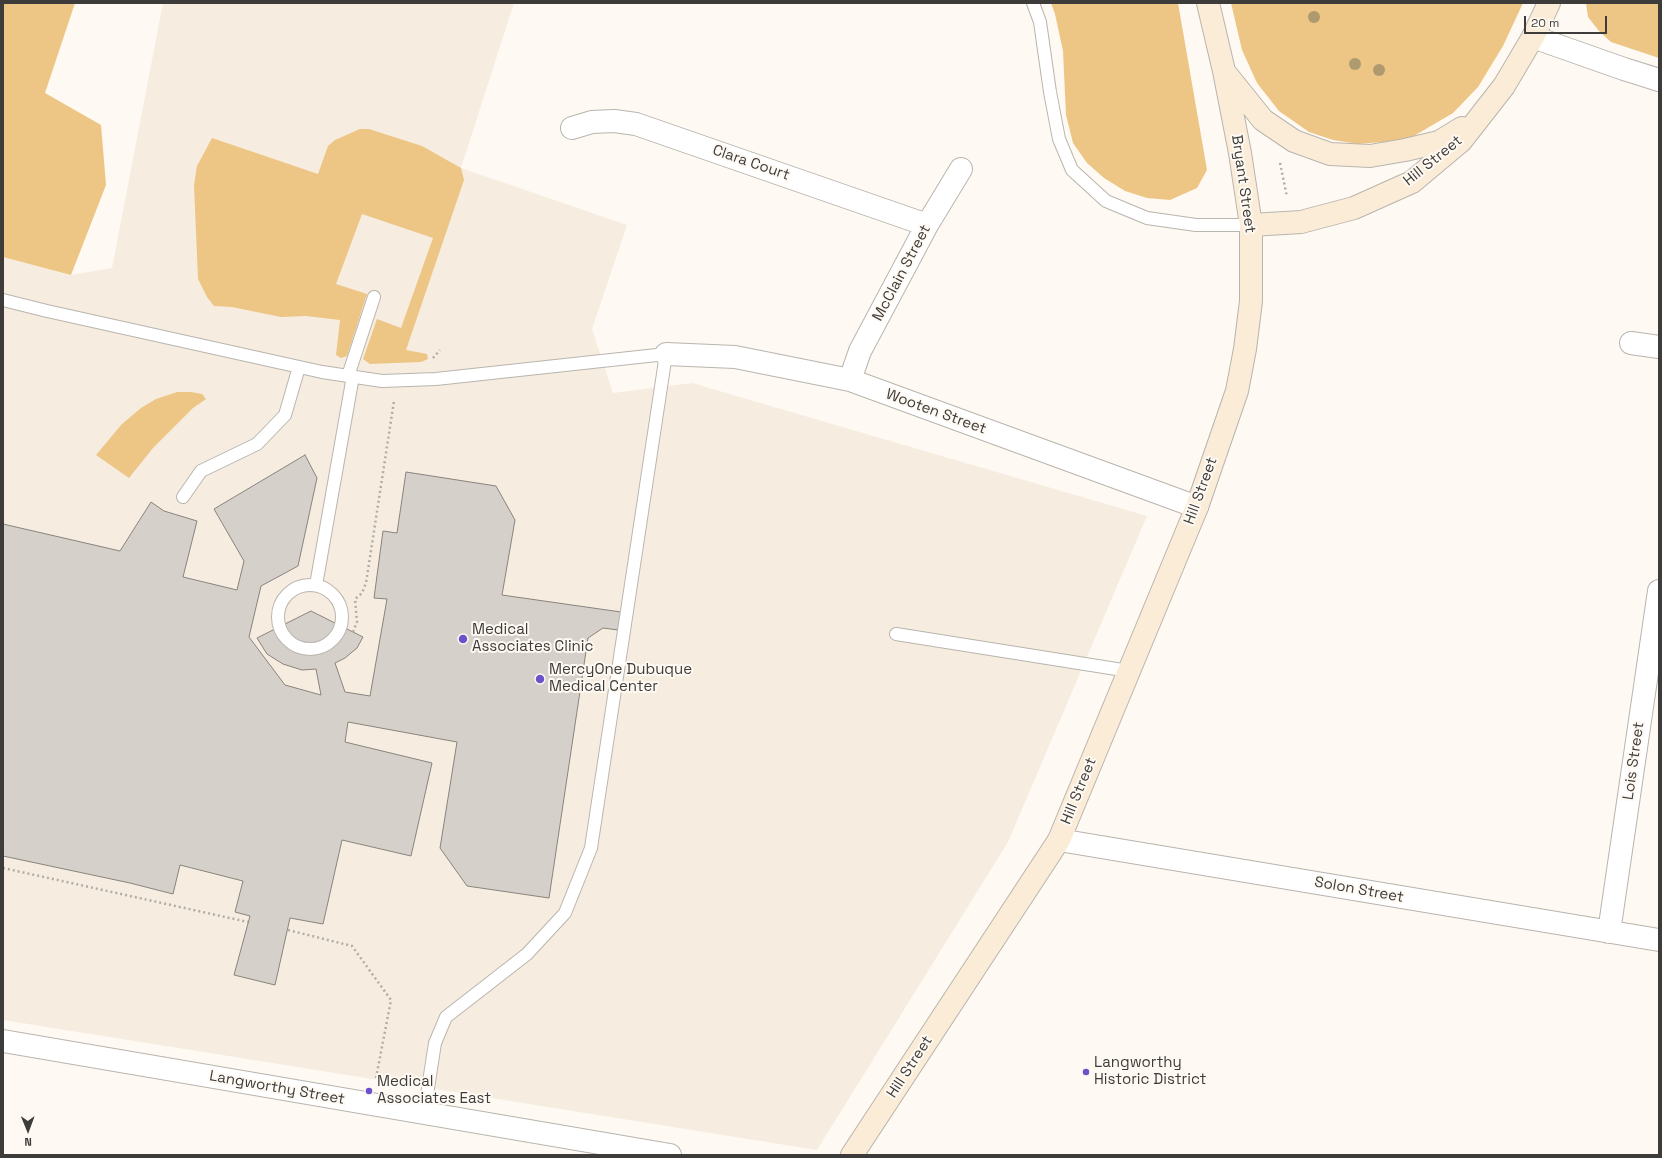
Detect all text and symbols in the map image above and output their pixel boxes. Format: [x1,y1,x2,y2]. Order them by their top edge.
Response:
scale bar [1526,8,1609,34]
text: 20 m [1531,15,1559,31]
street label: Hill Street [1400,132,1466,190]
street label: Bryant Street [1227,134,1259,234]
street label: Clara Court [710,141,792,185]
street label: McClain Street [869,222,935,324]
street label: Wooten Street [883,385,989,439]
street label: Hill Street [1180,455,1222,527]
place label: Medical Associates Clinic [472,621,593,656]
marker: Medical Associates Clinic [457,633,469,645]
place label: MercyOne Dubuque Medical Center [549,661,692,696]
marker: MercyOne Dubuque Medical Center [534,673,546,685]
street label: Lois Street [1620,721,1648,801]
street label: Hill Street [1057,755,1101,827]
street label: Solon Street [1313,873,1405,907]
street label: Hill Street [883,1033,937,1101]
place label: Langworthy Historic District [1094,1054,1206,1089]
street label: Langworthy Street [208,1067,346,1109]
marker: Langworthy Historic District [1081,1067,1091,1077]
place label: Medical Associates East [377,1073,491,1108]
marker: Medical Associates East [364,1086,374,1096]
north arrow [8,1110,48,1150]
text: N [24,1135,32,1149]

